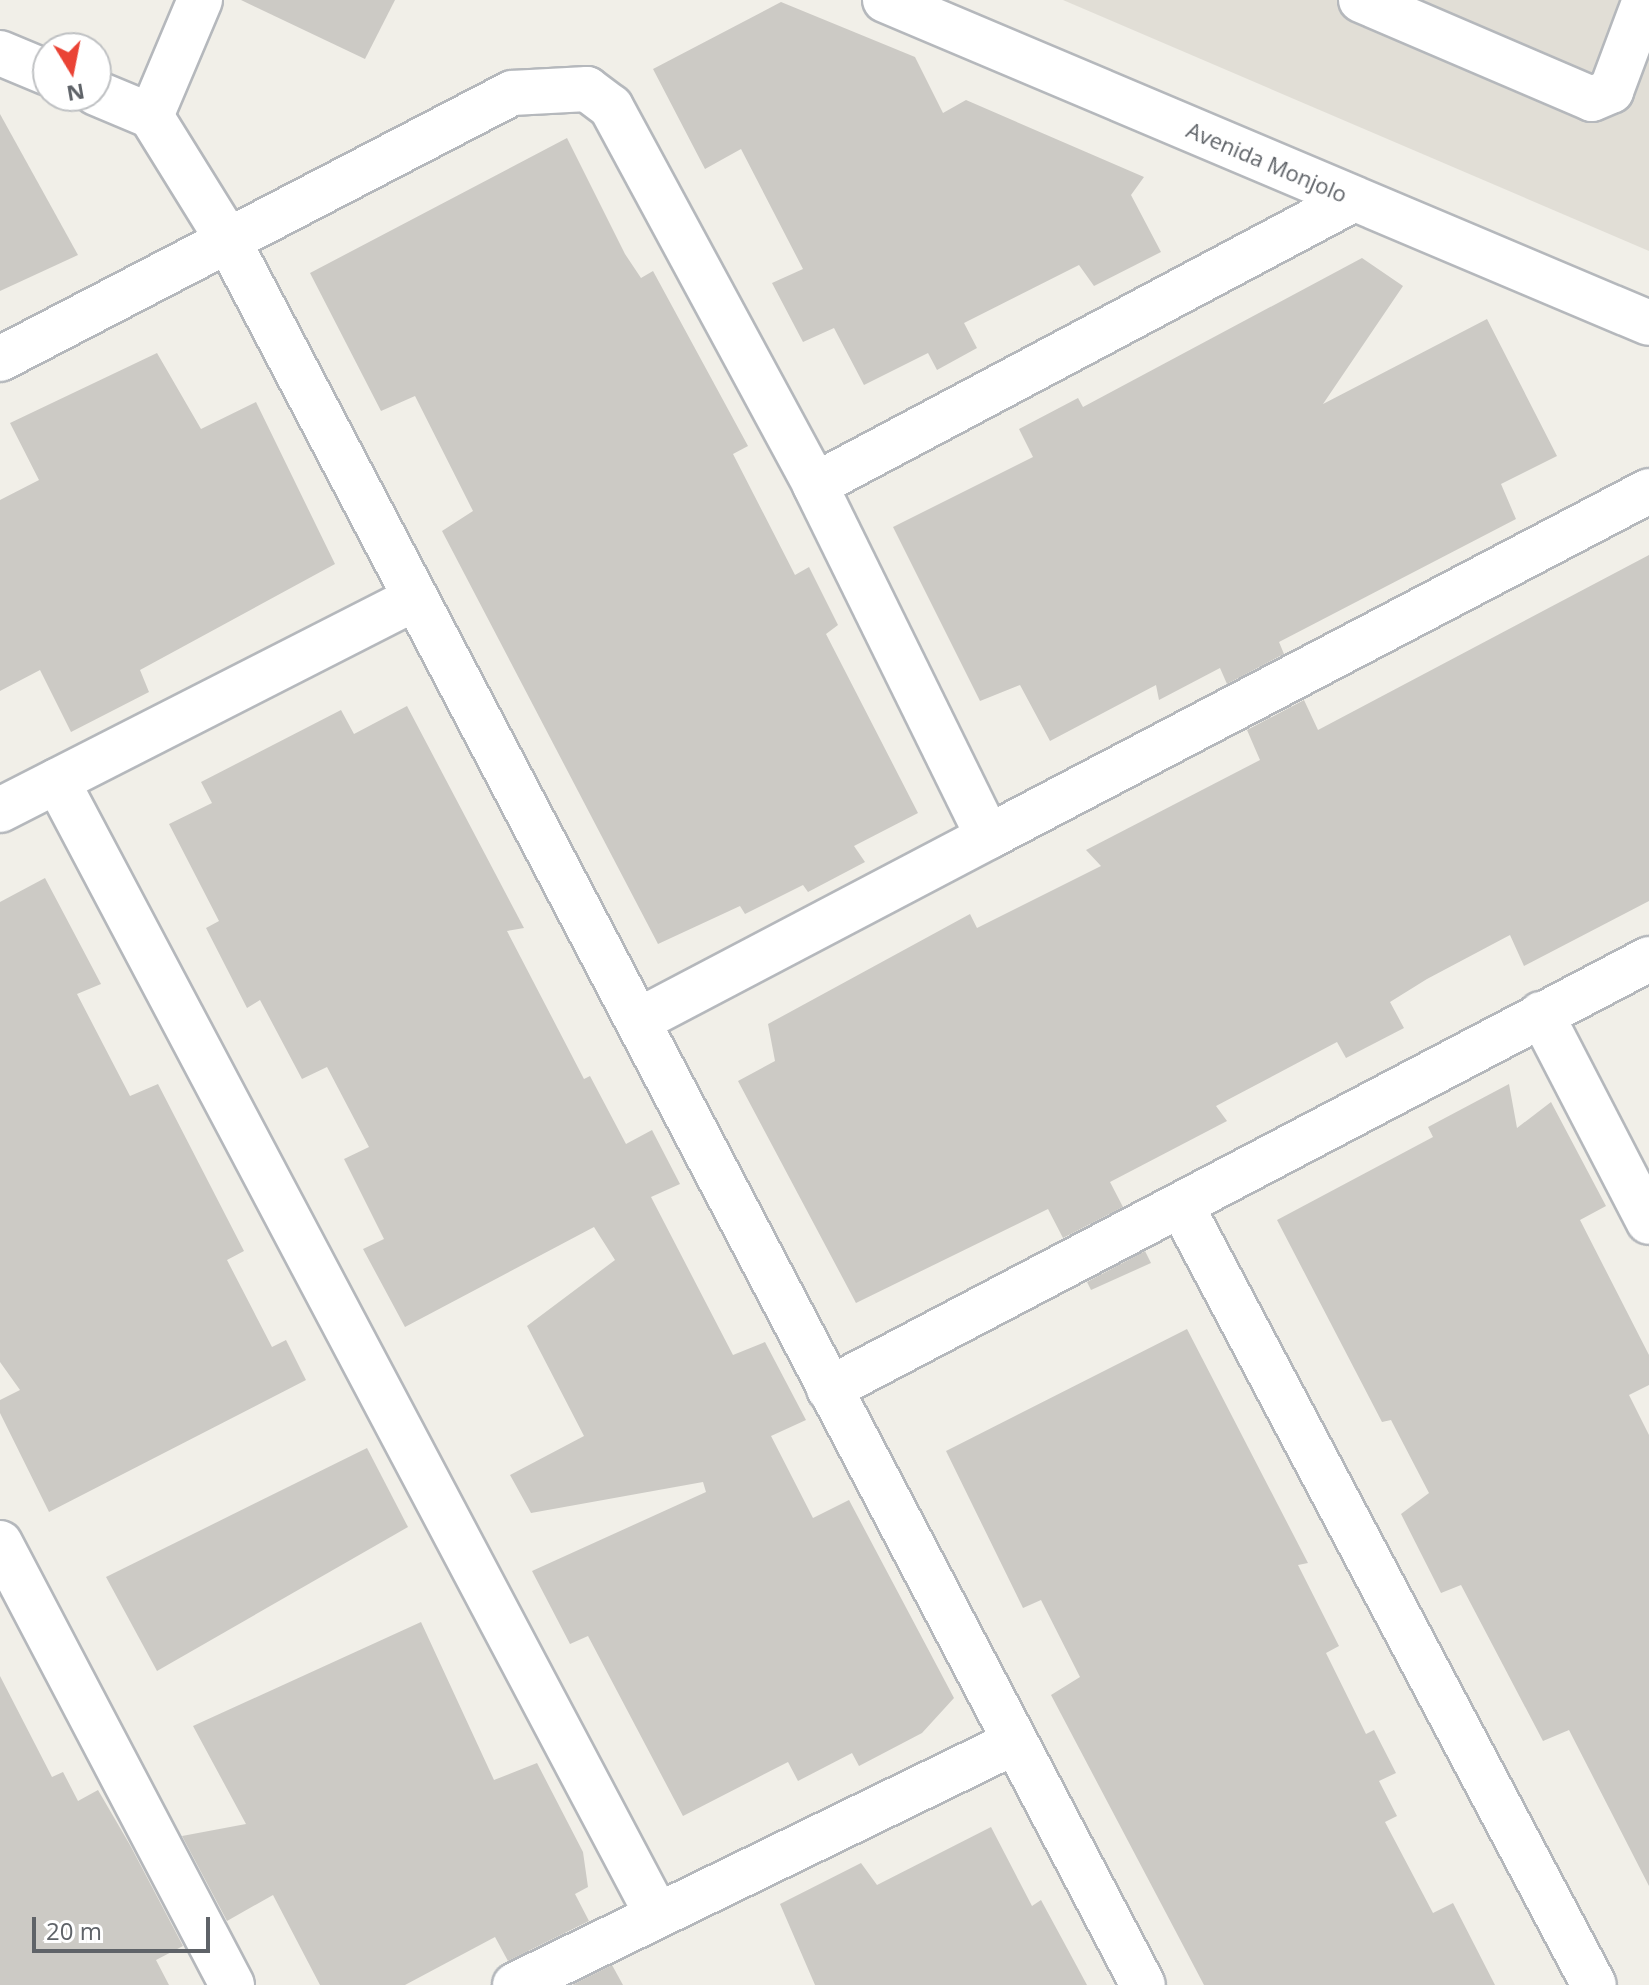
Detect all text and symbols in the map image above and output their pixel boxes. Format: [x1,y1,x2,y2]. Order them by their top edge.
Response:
north arrow [32,32,112,112]
text: N [64,77,87,110]
street label: Avenida Monjolo [1183,116,1351,208]
scale bar [36,1901,214,1951]
text: 20 m [46,1914,102,1947]

